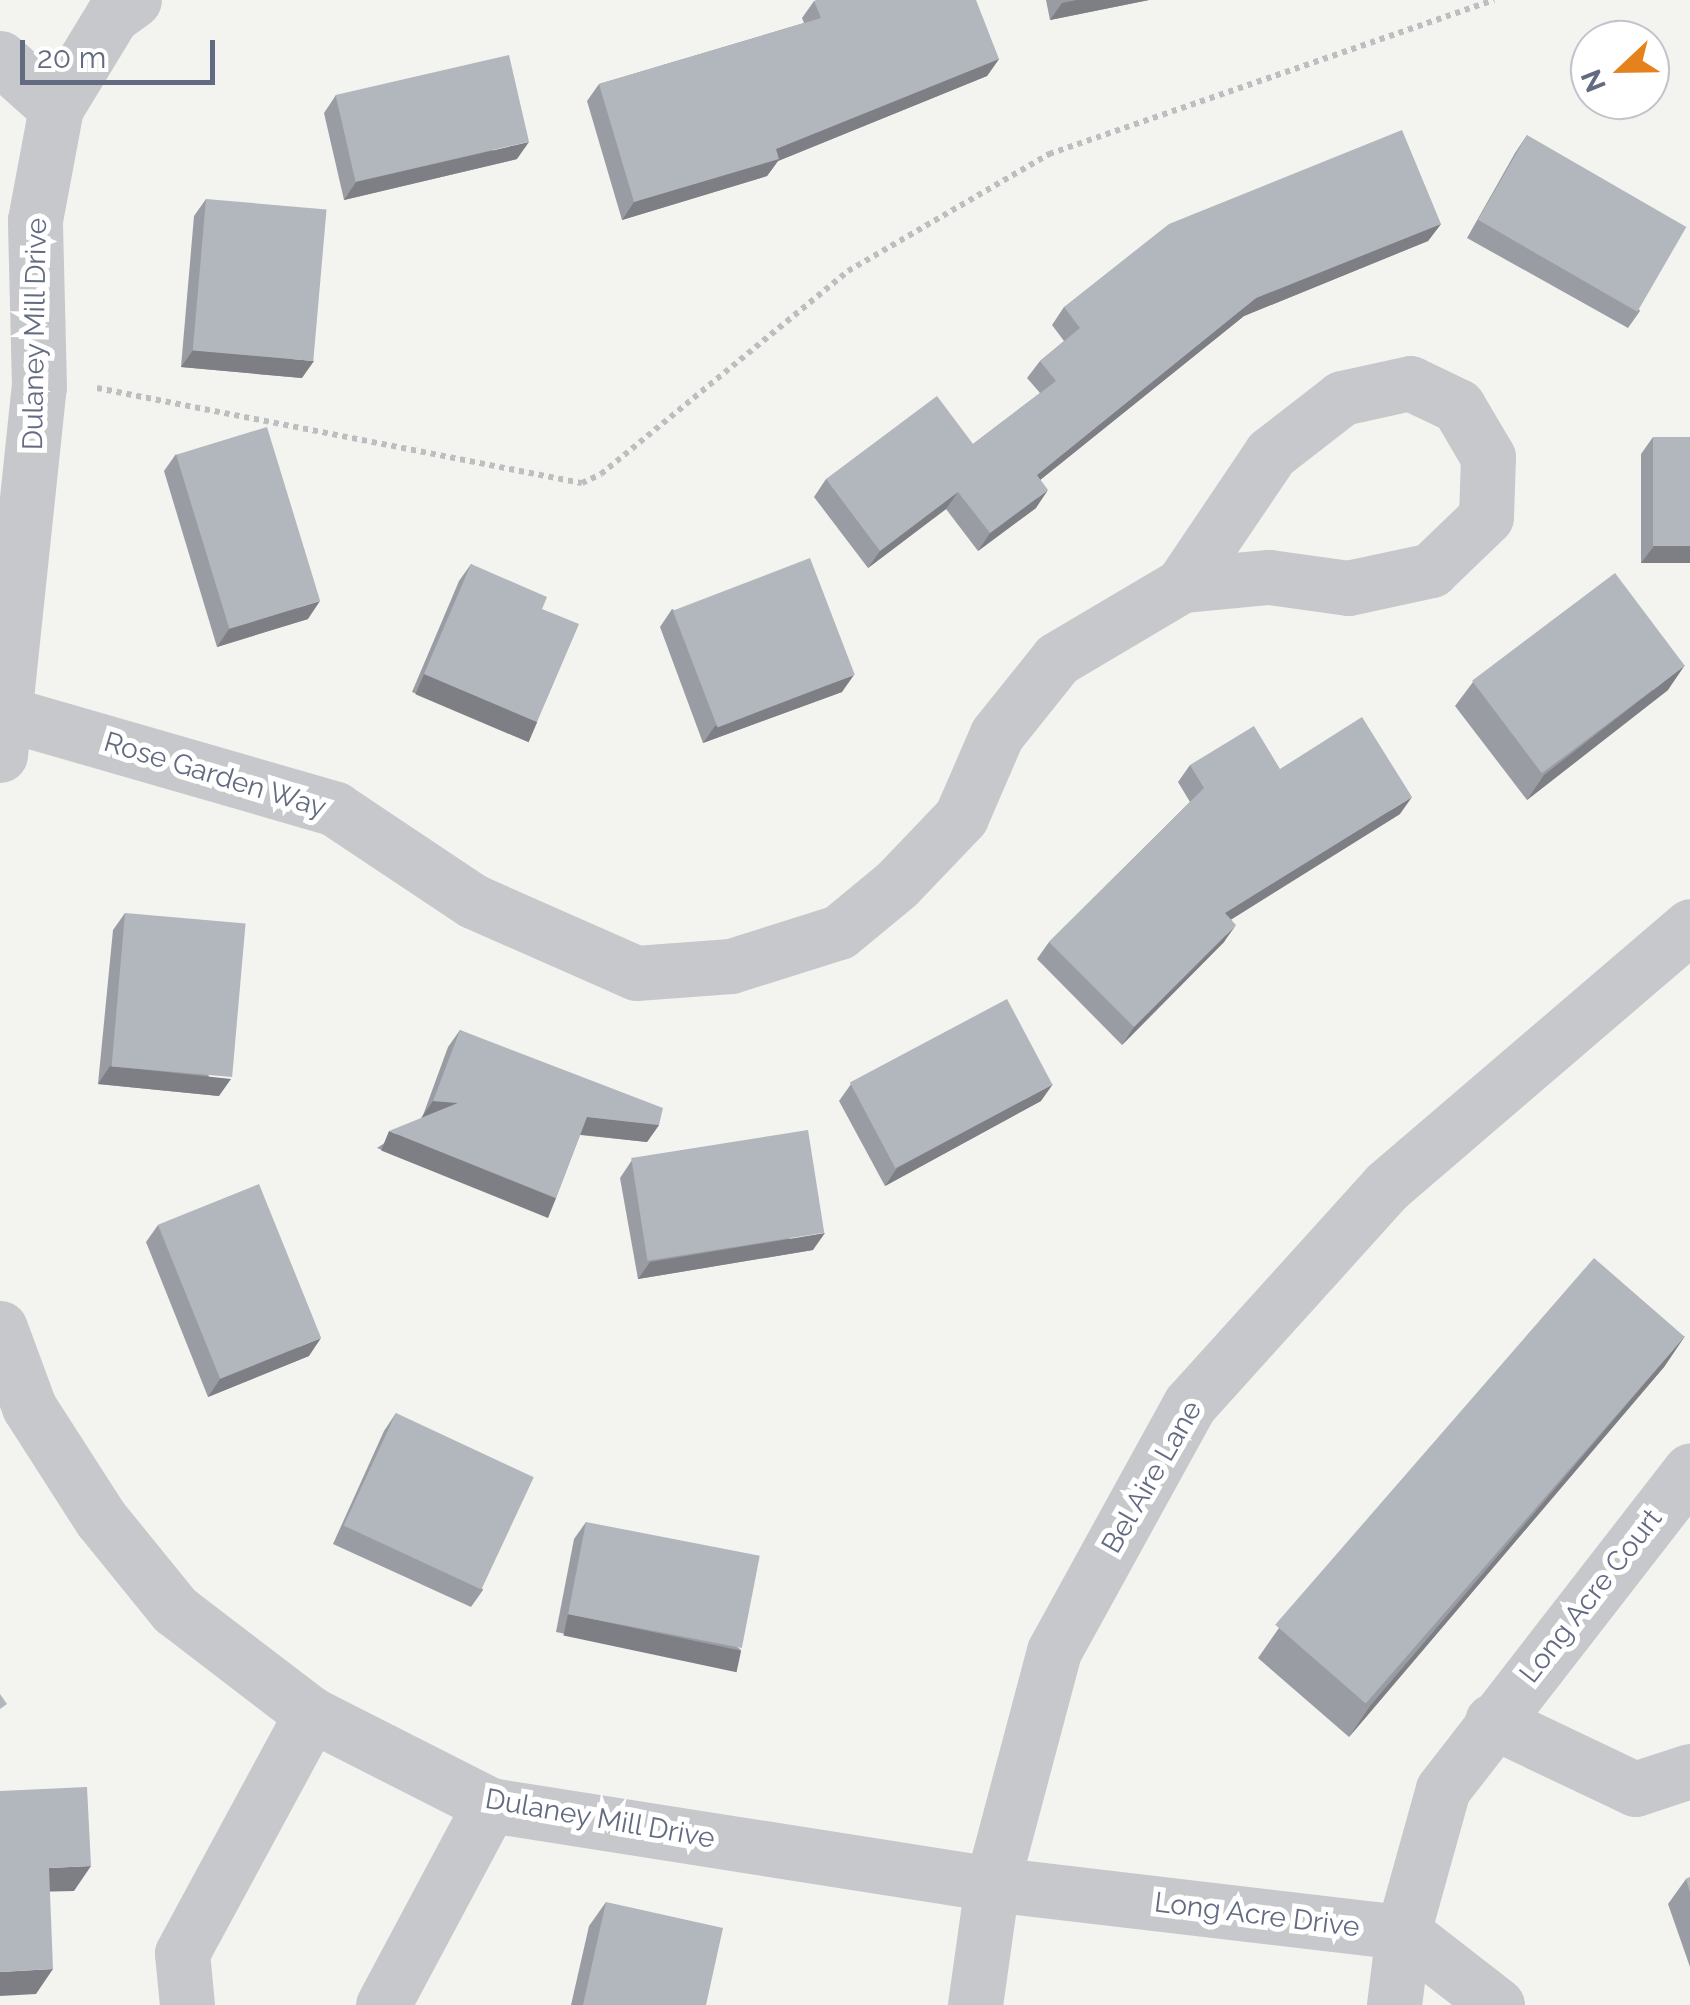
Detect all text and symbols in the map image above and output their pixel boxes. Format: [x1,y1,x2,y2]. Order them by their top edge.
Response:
scale bar [25,20,220,82]
north arrow [1570,20,1670,120]
text: 20 m [37,40,106,75]
text: N [1574,65,1613,97]
street label: Dulaney Mill Drive [16,217,54,451]
street label: Rose Garden Way [99,725,331,825]
street label: Bel Aire Lane [1094,1394,1210,1560]
street label: Long Acre Court [1513,1502,1669,1690]
street label: Dulaney Mill Drive [482,1782,718,1856]
street label: Long Acre Drive [1152,1886,1362,1944]

